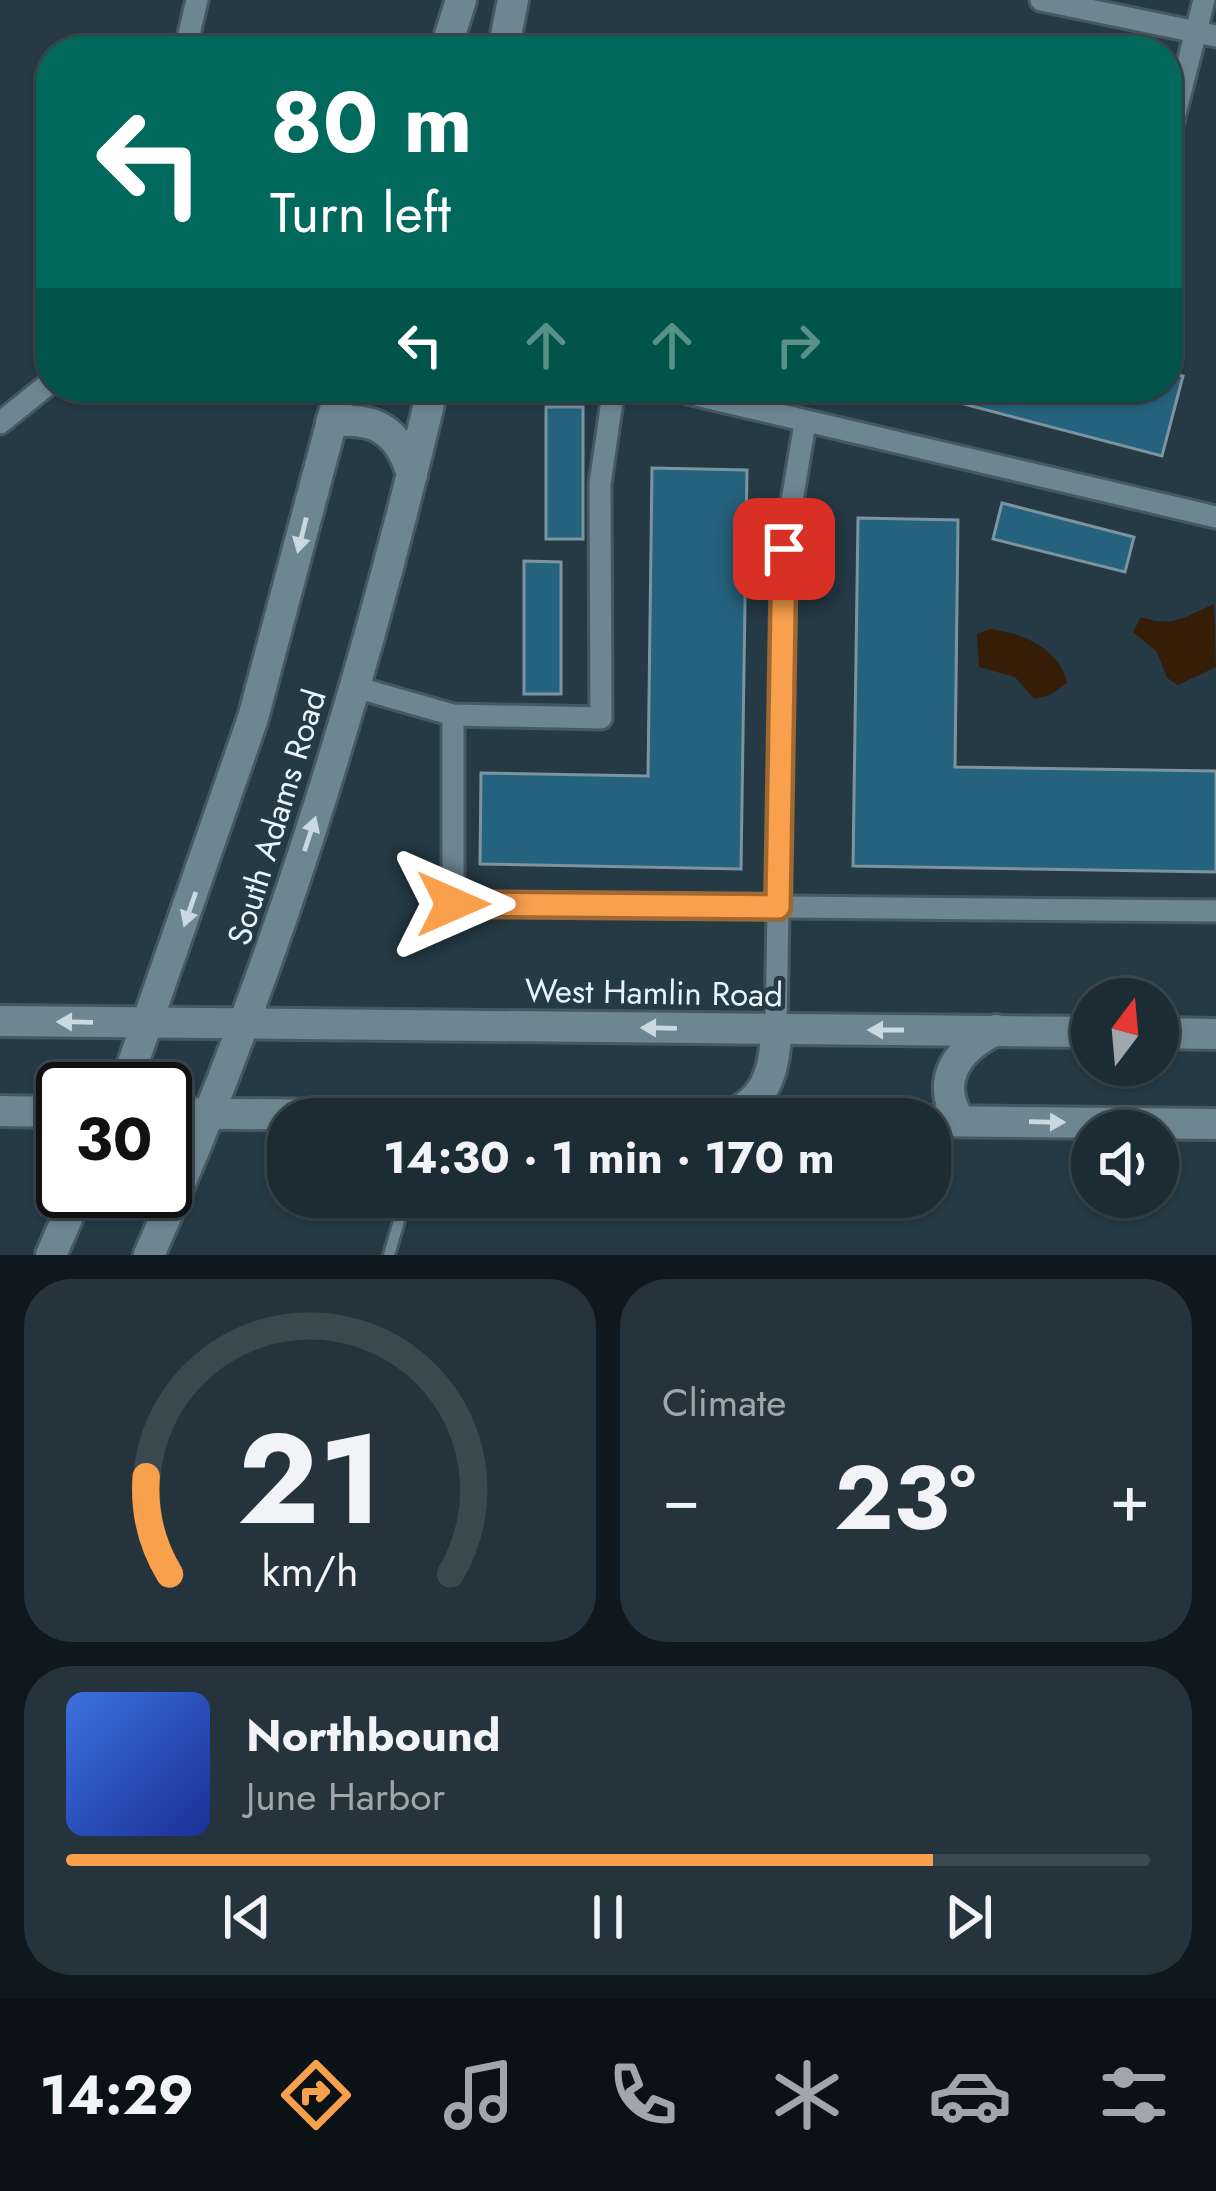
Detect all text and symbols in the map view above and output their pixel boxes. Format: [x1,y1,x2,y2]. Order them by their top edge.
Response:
text: 80 m [270,62,472,184]
icon: left [72,84,228,240]
text: Turn left [270,174,451,252]
icon: left [387,312,453,378]
icon: ahead [513,312,579,378]
icon: ahead [639,312,705,378]
icon: right [765,312,831,378]
pin [733,498,835,600]
icon: arrive [751,516,817,582]
one-way arrow [291,517,310,554]
street label: South Adams Road [215,683,338,951]
one-way arrow [302,815,321,851]
position arrow [390,841,516,967]
one-way arrow [180,891,198,927]
street label: West Hamlin Road [525,967,783,1018]
north arrow [1071,978,1179,1086]
map controls [1071,978,1179,1218]
one-way arrow [55,1012,93,1032]
one-way arrow [639,1019,677,1038]
one-way arrow [866,1020,904,1040]
speed limit sign: 30 [36,1062,192,1218]
button: sound [1071,1110,1179,1218]
one-way arrow [1029,1113,1067,1132]
text: 14:30 · 1 min · 170 m [383,1125,835,1190]
text: Climate [662,1374,786,1431]
text: 21 [237,1389,383,1570]
text: 23° [834,1433,976,1563]
text: − [662,1450,701,1546]
text: + [1109,1450,1150,1546]
text: km/h [262,1539,358,1601]
text: Northbound [246,1703,501,1768]
text: June Harbor [246,1768,445,1825]
icon: previous [214,1884,280,1950]
icon: pause [575,1884,641,1950]
icon: next [936,1884,1002,1950]
icon: directions [274,2053,358,2137]
icon: music [437,2053,521,2137]
icon: phone [601,2053,685,2137]
icon: climate [765,2053,849,2137]
icon: car [928,2053,1012,2137]
icon: filters [1092,2053,1176,2137]
text: 14:29 [40,2056,194,2134]

